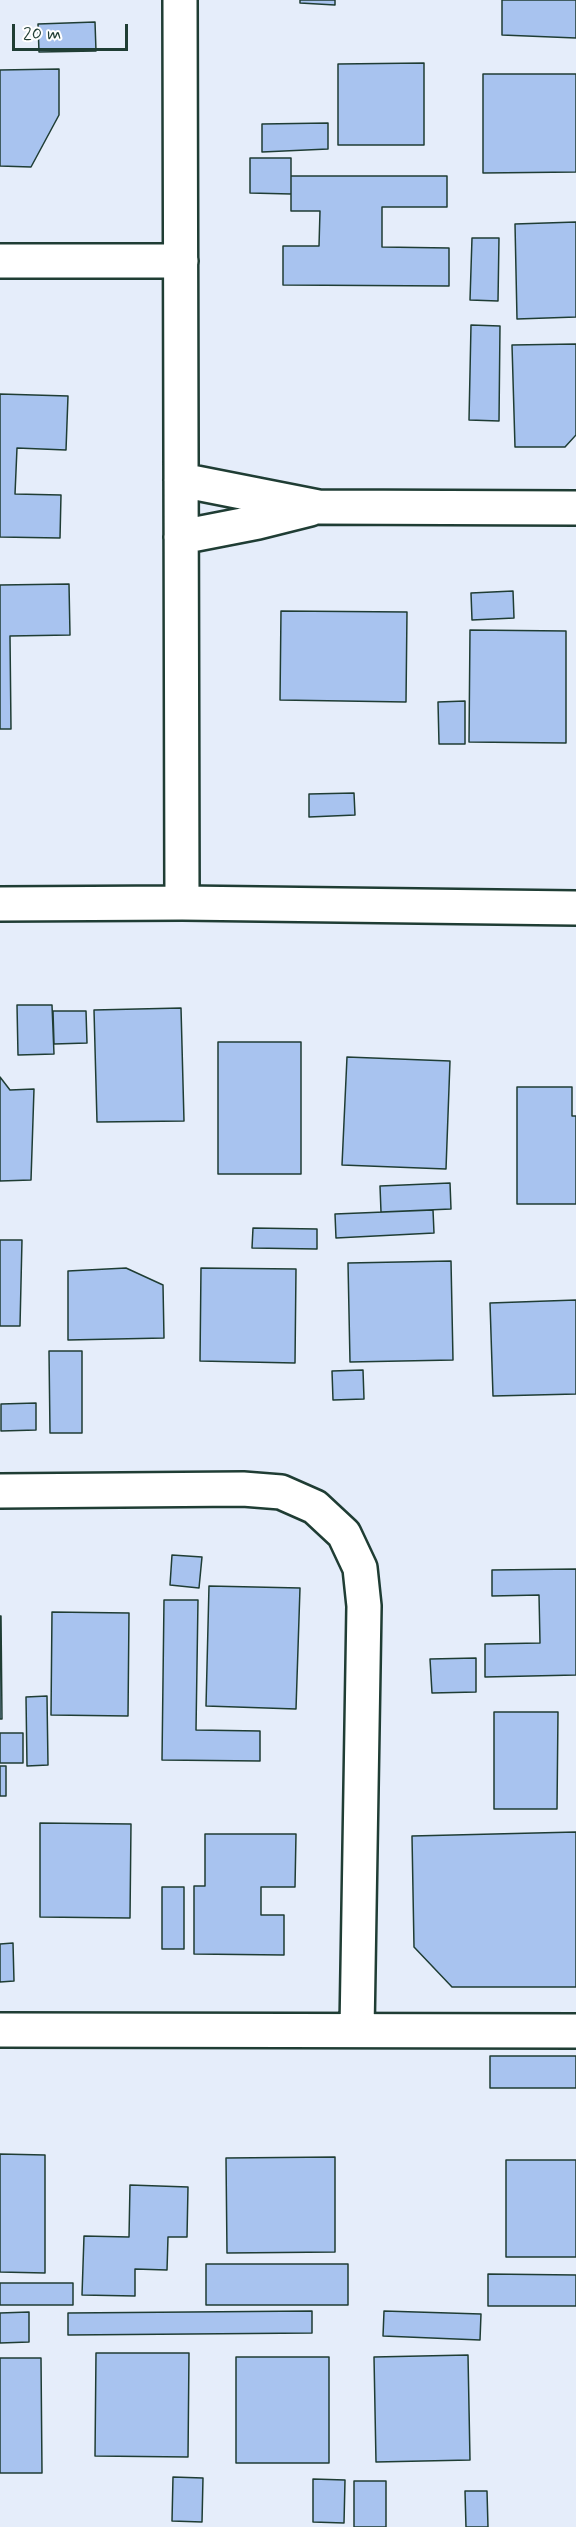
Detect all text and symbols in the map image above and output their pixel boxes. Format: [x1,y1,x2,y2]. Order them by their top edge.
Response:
scale bar [15,12,130,50]
text: 20 m [23,22,61,46]

